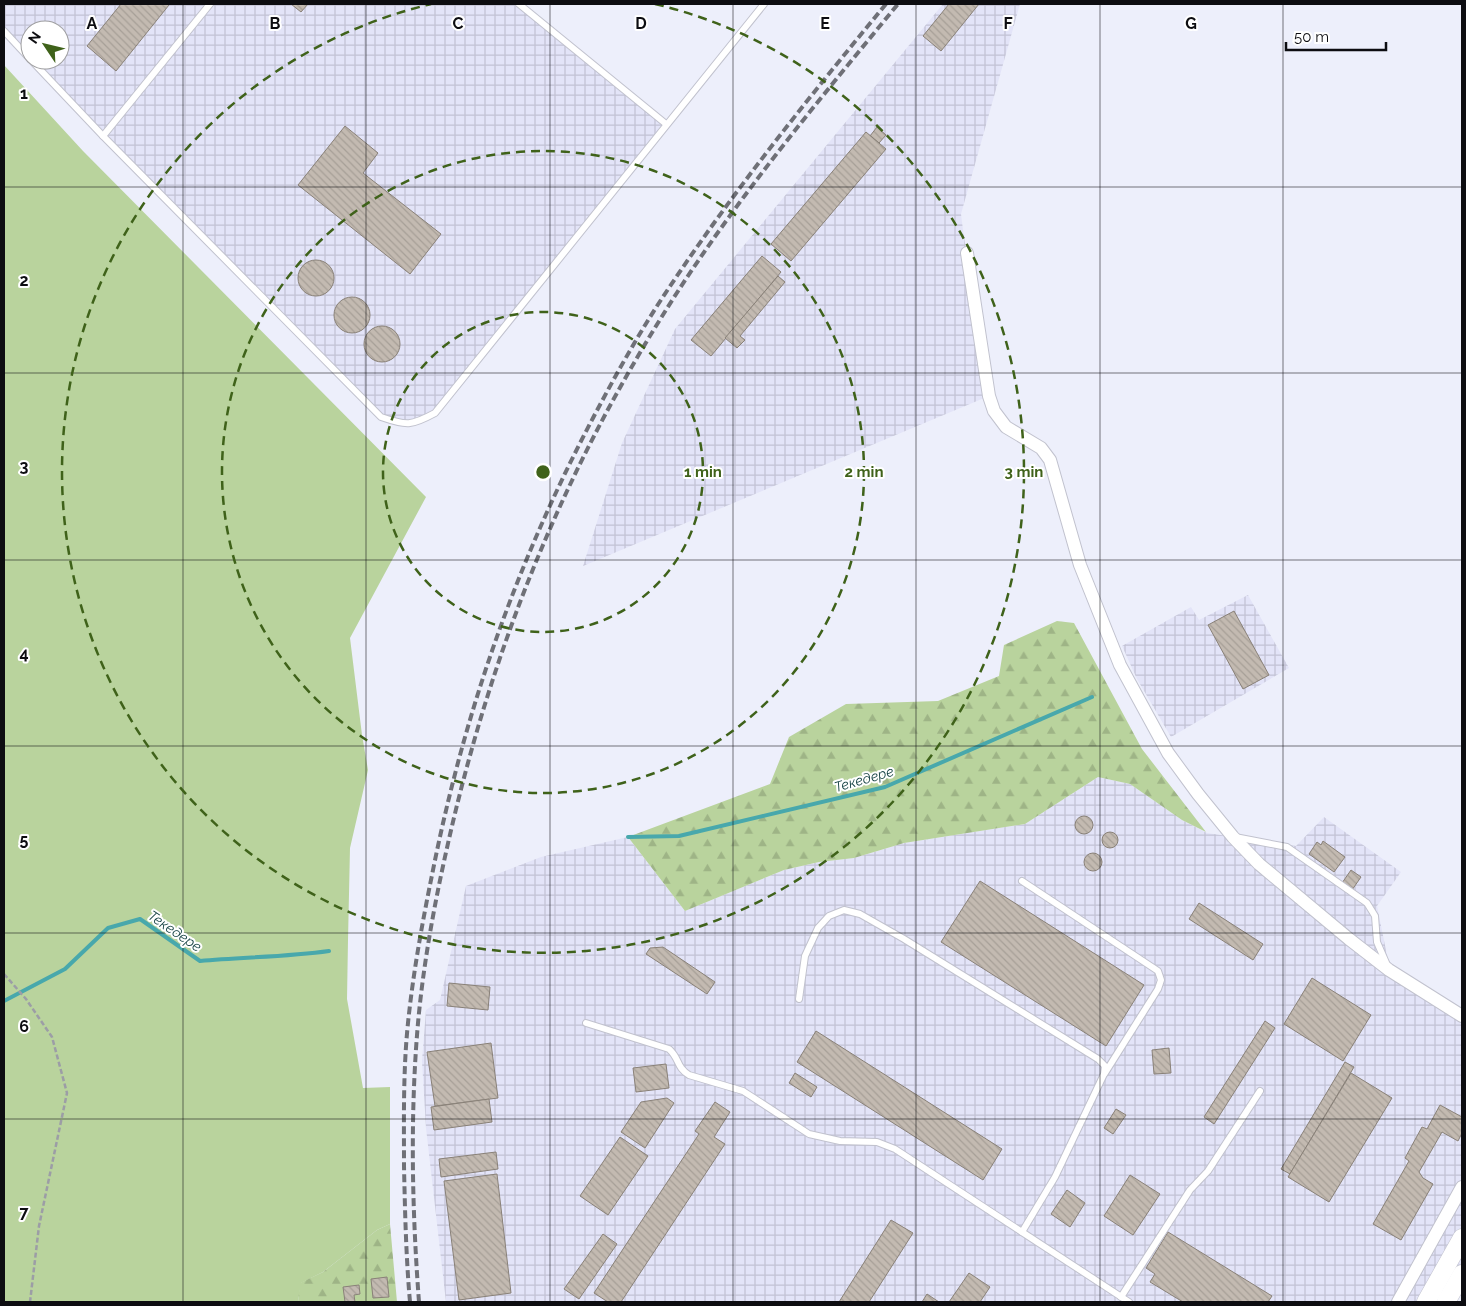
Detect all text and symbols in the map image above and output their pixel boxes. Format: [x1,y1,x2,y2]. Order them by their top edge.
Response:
text: A [87,14,98,33]
text: B [270,14,281,33]
text: C [453,14,464,33]
text: D [635,14,647,33]
text: E [820,14,830,33]
text: F [1003,14,1013,33]
text: G [1185,14,1197,33]
north arrow [20,20,70,70]
scale bar [1286,20,1386,52]
text: 50 m [1294,28,1329,46]
text: N [25,29,44,47]
text: 1 [20,84,28,103]
text: 2 [19,271,29,290]
text: 3 [20,457,29,476]
centre of rings [534,463,552,481]
text: 1 min [684,463,722,481]
text: 2 min [845,463,883,481]
text: 3 min [1005,463,1043,481]
text: 4 [19,644,29,663]
water label: Текедере [832,763,896,795]
text: 5 [20,830,29,849]
water label: Текедере [145,907,205,955]
text: 6 [19,1017,29,1036]
text: 7 [20,1203,29,1222]

